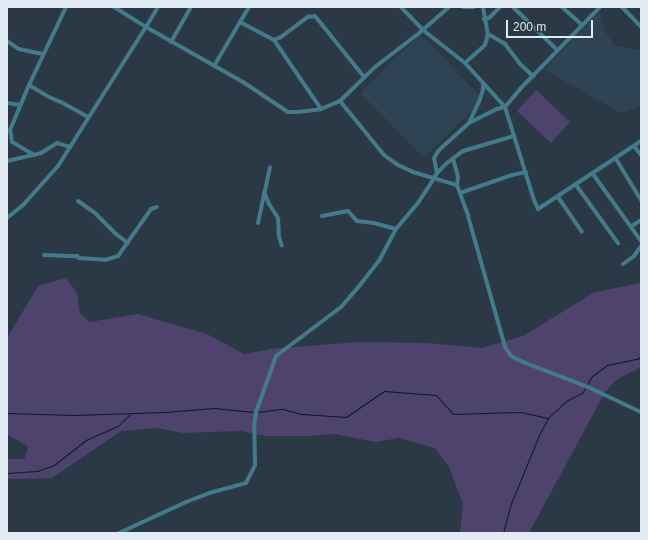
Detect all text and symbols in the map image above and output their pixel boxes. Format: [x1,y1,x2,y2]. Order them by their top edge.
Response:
scale bar [508,12,595,38]
text: 200 m [513,20,546,34]

